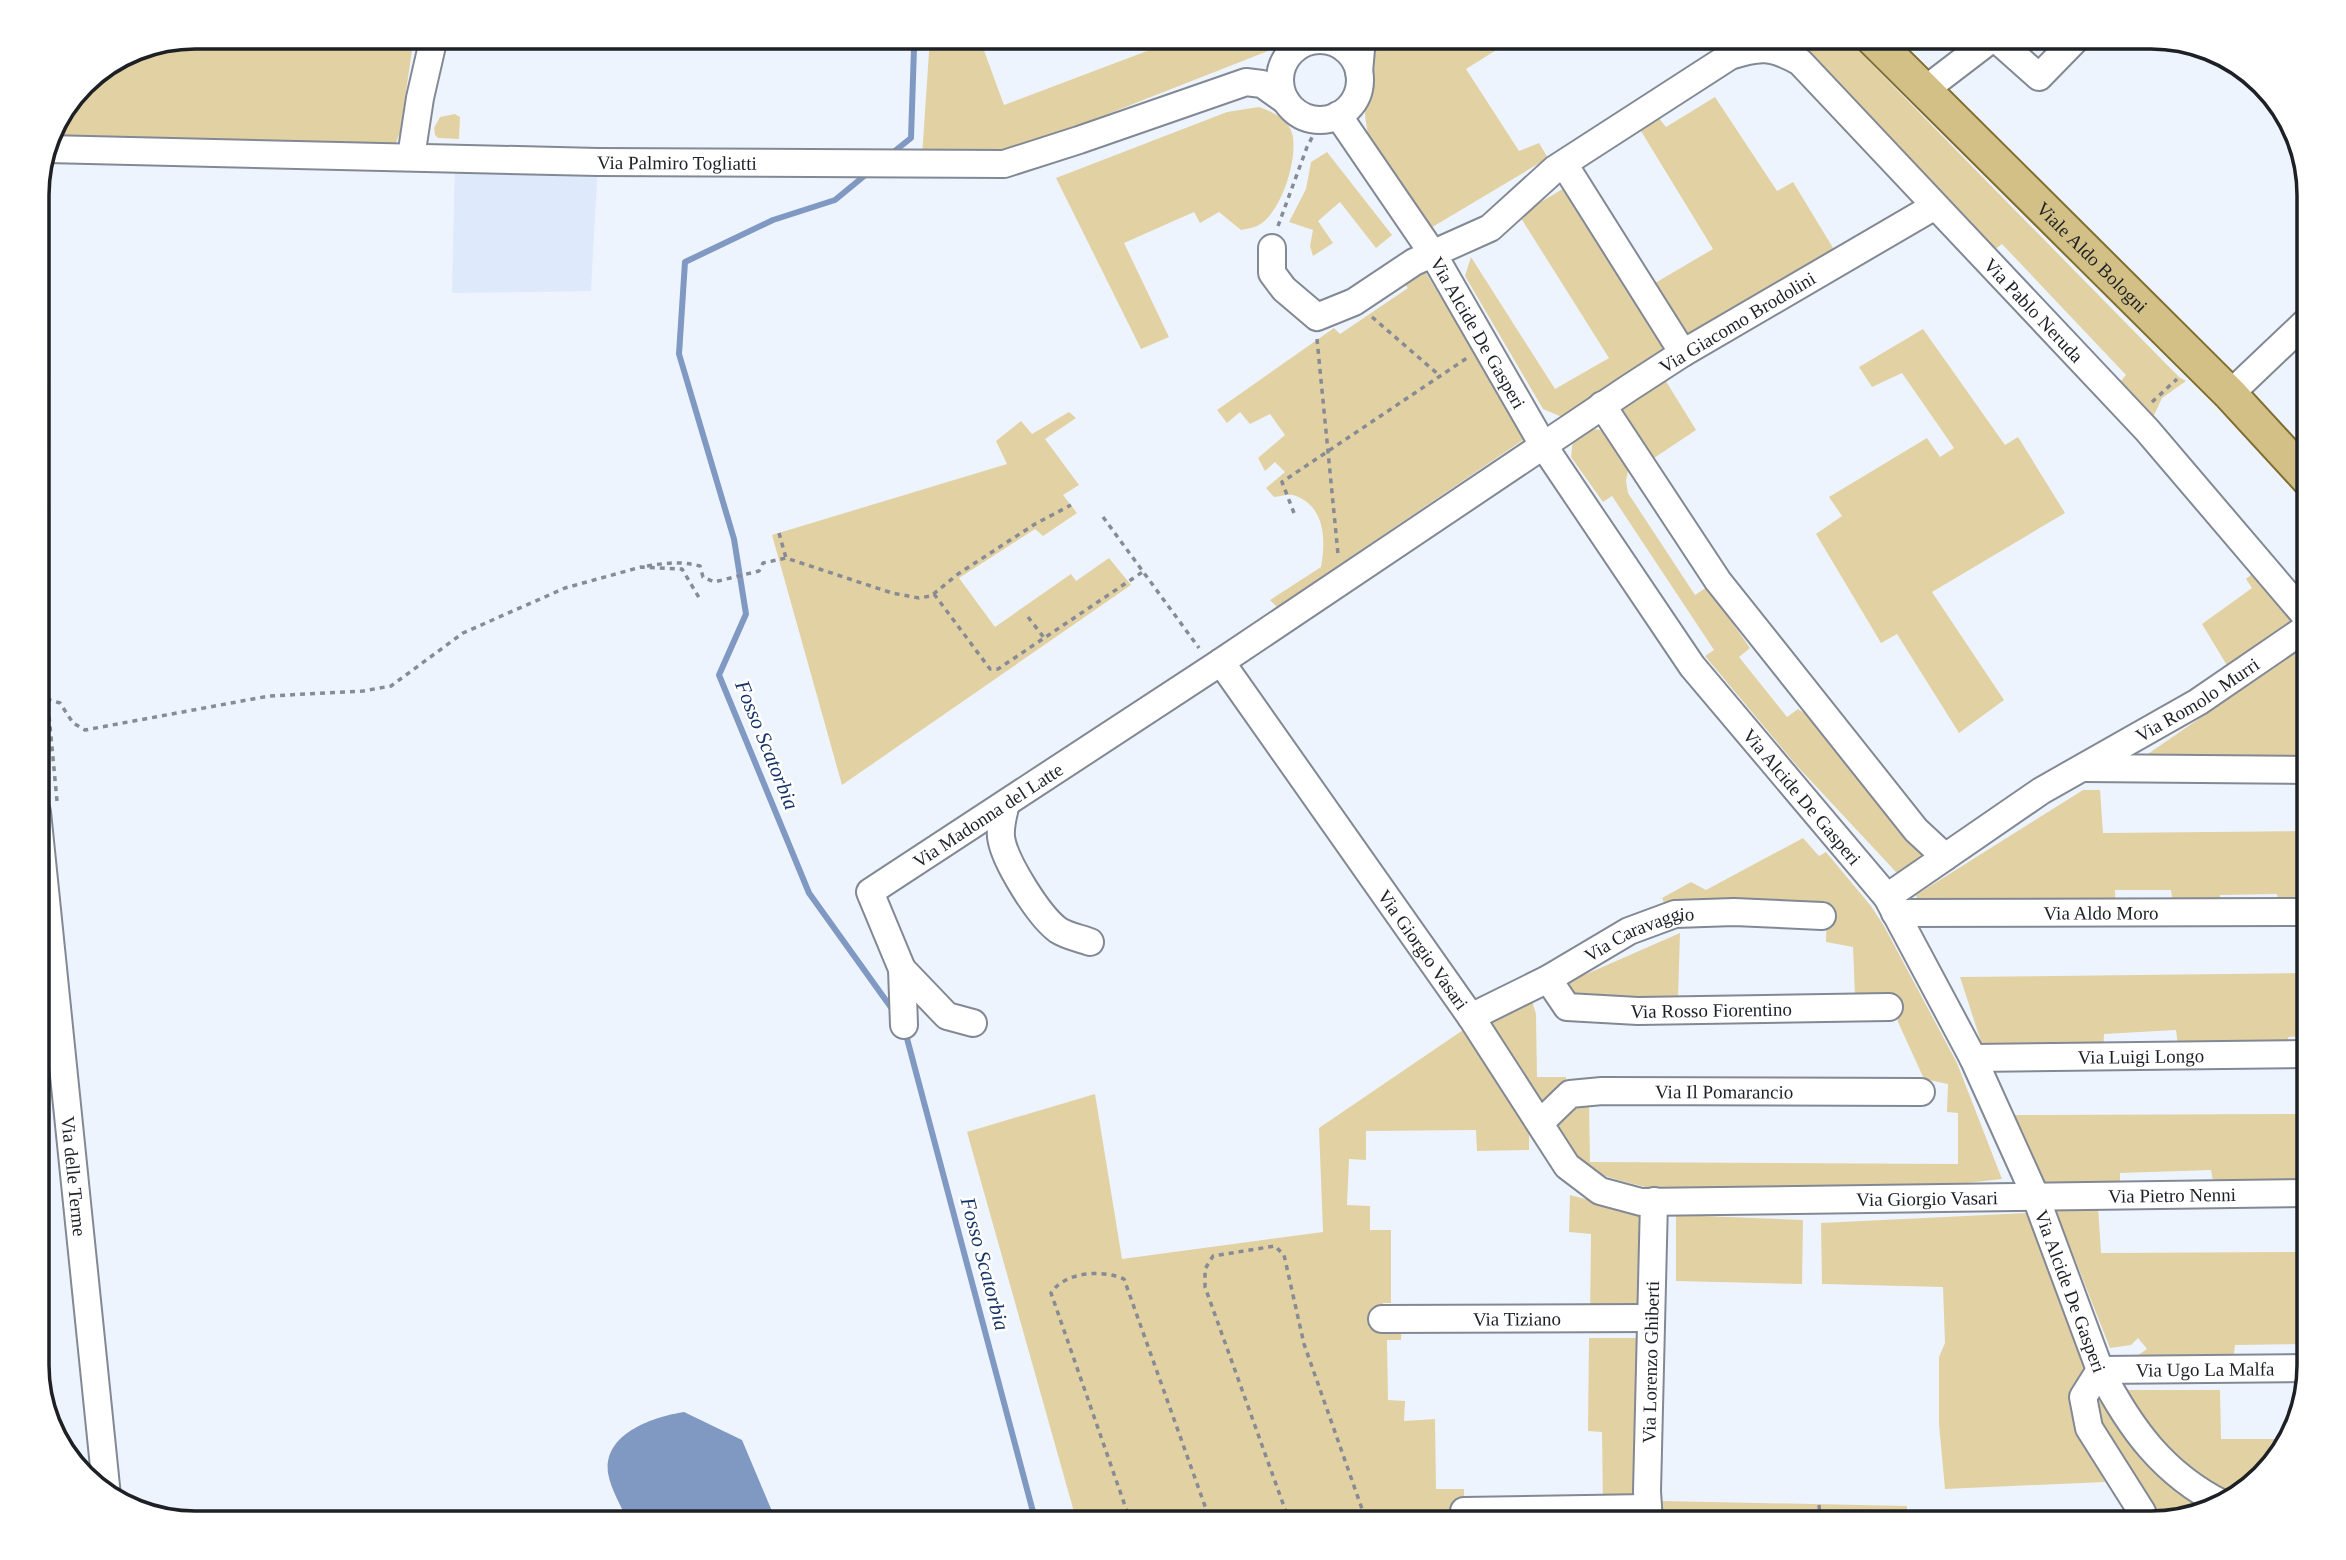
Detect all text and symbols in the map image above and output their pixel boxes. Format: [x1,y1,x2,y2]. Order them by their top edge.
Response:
street label: Via Palmiro Togliatti [597,152,757,174]
street label: Viale Aldo Bologni [2032,198,2152,317]
street label: Via Alcide De Gasperi [1426,253,1530,412]
street label: Via Pablo Neruda [1980,254,2088,367]
street label: Via Giacomo Brodolini [1655,268,1819,377]
street label: Via Romolo Murri [2132,653,2263,746]
water label: Fosso Scatorbia [730,676,804,813]
street label: Via Alcide De Gasperi [1738,724,1865,869]
street label: Via Madonna del Latte [909,759,1067,872]
street label: Via Giorgio Vasari [1374,886,1472,1014]
street label: Via Aldo Moro [2043,902,2159,924]
street label: Via Caravaggio [1581,903,1695,966]
street label: Via Rosso Fiorentino [1630,999,1792,1022]
street label: Via Luigi Longo [2078,1045,2204,1068]
street label: Via Il Pomarancio [1655,1081,1793,1103]
street label: Via delle Terme [57,1115,90,1237]
street label: Via Pietro Nenni [2108,1184,2236,1207]
street label: Via Giorgio Vasari [1856,1187,1998,1210]
water label: Fosso Scatorbia [955,1194,1014,1333]
street label: Via Alcide De Gasperi [2031,1207,2110,1375]
street label: Via Lorenzo Ghiberti [1638,1281,1663,1444]
street label: Via Tiziano [1473,1308,1561,1330]
street label: Via Ugo La Malfa [2136,1358,2275,1381]

